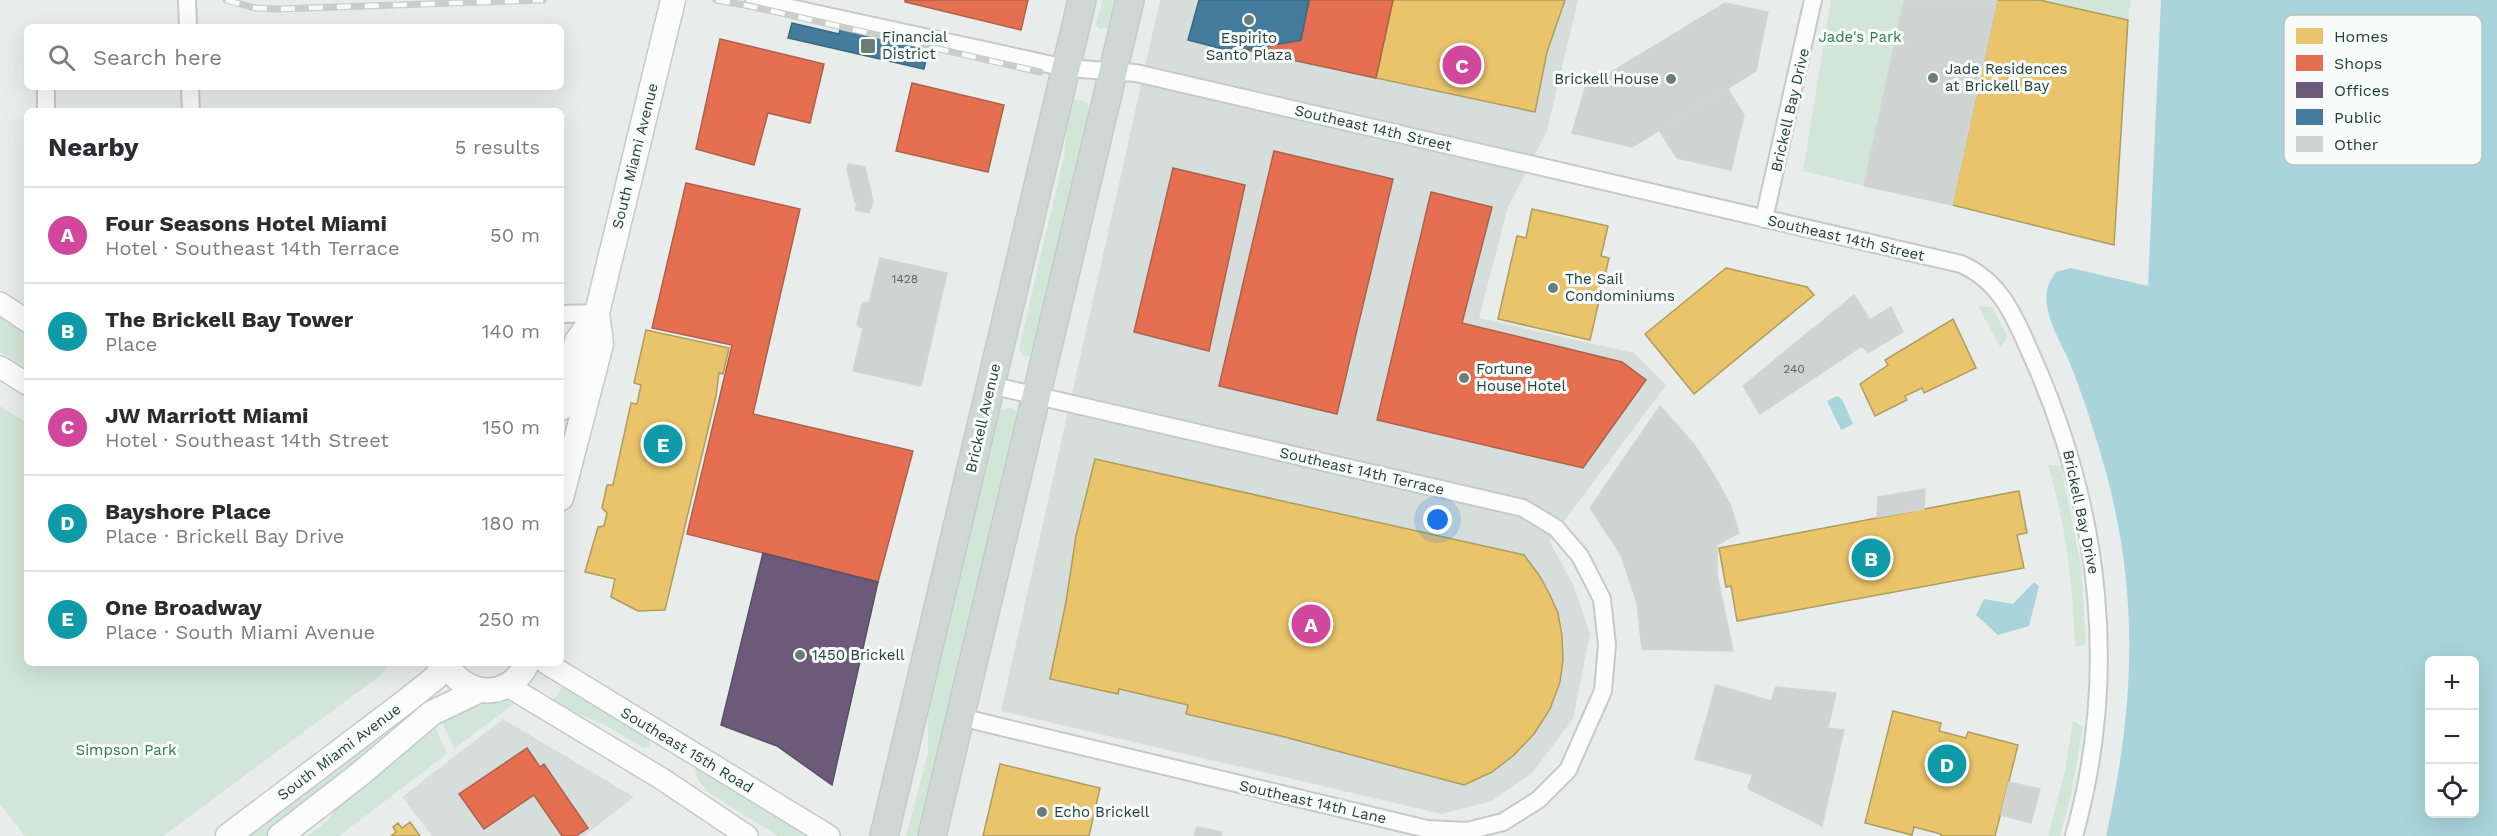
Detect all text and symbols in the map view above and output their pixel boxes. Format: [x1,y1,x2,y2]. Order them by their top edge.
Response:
marker: Espirito Santo Plaza [1242,13,1256,27]
legend [2284,15,2482,165]
search box [24,24,564,90]
text: Homes [2334,27,2388,46]
place label: Financial District [882,28,948,63]
park label: Jade's Park [1818,28,1902,46]
place label: Espirito Santo Plaza [1206,29,1293,64]
marker: Financial District [859,37,877,55]
icon: search [45,41,78,74]
pin: C [1442,42,1482,88]
text: Search here [93,45,222,70]
street label: Brickell Bay Drive [1767,46,1813,174]
text: Shops [2334,54,2382,73]
place label: Jade Residences at Brickell Bay [1945,60,2068,95]
place label: Brickell House [1554,70,1659,88]
marker: Jade Residences at Brickell Bay [1926,71,1940,85]
marker: Brickell House [1664,72,1678,86]
street label: South Miami Avenue [608,81,662,231]
text: Offices [2334,81,2389,100]
street label: Southeast 14th Street [1293,101,1454,155]
text: Public [2334,108,2382,127]
text: Nearby [48,132,139,162]
text: 5 results [455,135,540,159]
text: Other [2334,135,2379,154]
text: Four Seasons Hotel Miami [105,211,387,236]
street label: Southeast 14th Street [1766,211,1927,265]
text: A [61,223,74,247]
text: 50 m [490,223,540,247]
text: Hotel · Southeast 14th Terrace [105,236,400,260]
place label: The Sail Condominiums [1565,270,1675,305]
house number: 1428 [892,272,918,286]
marker: The Sail Condominiums [1546,281,1560,295]
text: The Brickell Bay Tower [105,307,353,332]
text: B [61,319,74,343]
text: 140 m [482,319,540,343]
text: Place [105,332,157,356]
place label: Fortune House Hotel [1476,360,1567,395]
street label: Brickell Avenue [962,362,1004,474]
house number: 240 [1783,362,1805,376]
marker: Fortune House Hotel [1457,371,1471,385]
text: JW Marriott Miami [105,403,309,428]
text: C [61,415,74,439]
text: 150 m [482,415,540,439]
pin: E [644,422,682,466]
text: Hotel · Southeast 14th Street [105,428,389,452]
street label: Southeast 14th Terrace [1278,443,1446,499]
street label: Brickell Bay Drive [2059,448,2103,576]
text: Bayshore Place [105,499,271,524]
your location [1423,505,1452,534]
text: D [60,511,75,535]
text: 180 m [482,511,540,535]
text: Place · Brickell Bay Drive [105,524,344,548]
pin: B [1852,536,1890,580]
text: One Broadway [105,595,262,620]
pin: A [1292,602,1330,646]
text: E [61,607,74,631]
text: 250 m [478,607,540,631]
text: Place · South Miami Avenue [105,620,375,644]
place label: 1450 Brickell [812,646,905,664]
marker: 1450 Brickell [793,648,807,662]
map controls [2425,656,2479,818]
button: + [2425,656,2479,710]
street label: South Miami Avenue [274,700,404,804]
street label: Southeast 15th Road [617,703,757,797]
button: − [2425,710,2479,764]
park label: Simpson Park [76,741,177,759]
pin: D [1928,742,1966,786]
button: locate [2425,764,2479,818]
street label: Southeast 14th Lane [1238,776,1388,828]
place label: Echo Brickell [1054,803,1150,821]
marker: Echo Brickell [1035,805,1049,819]

